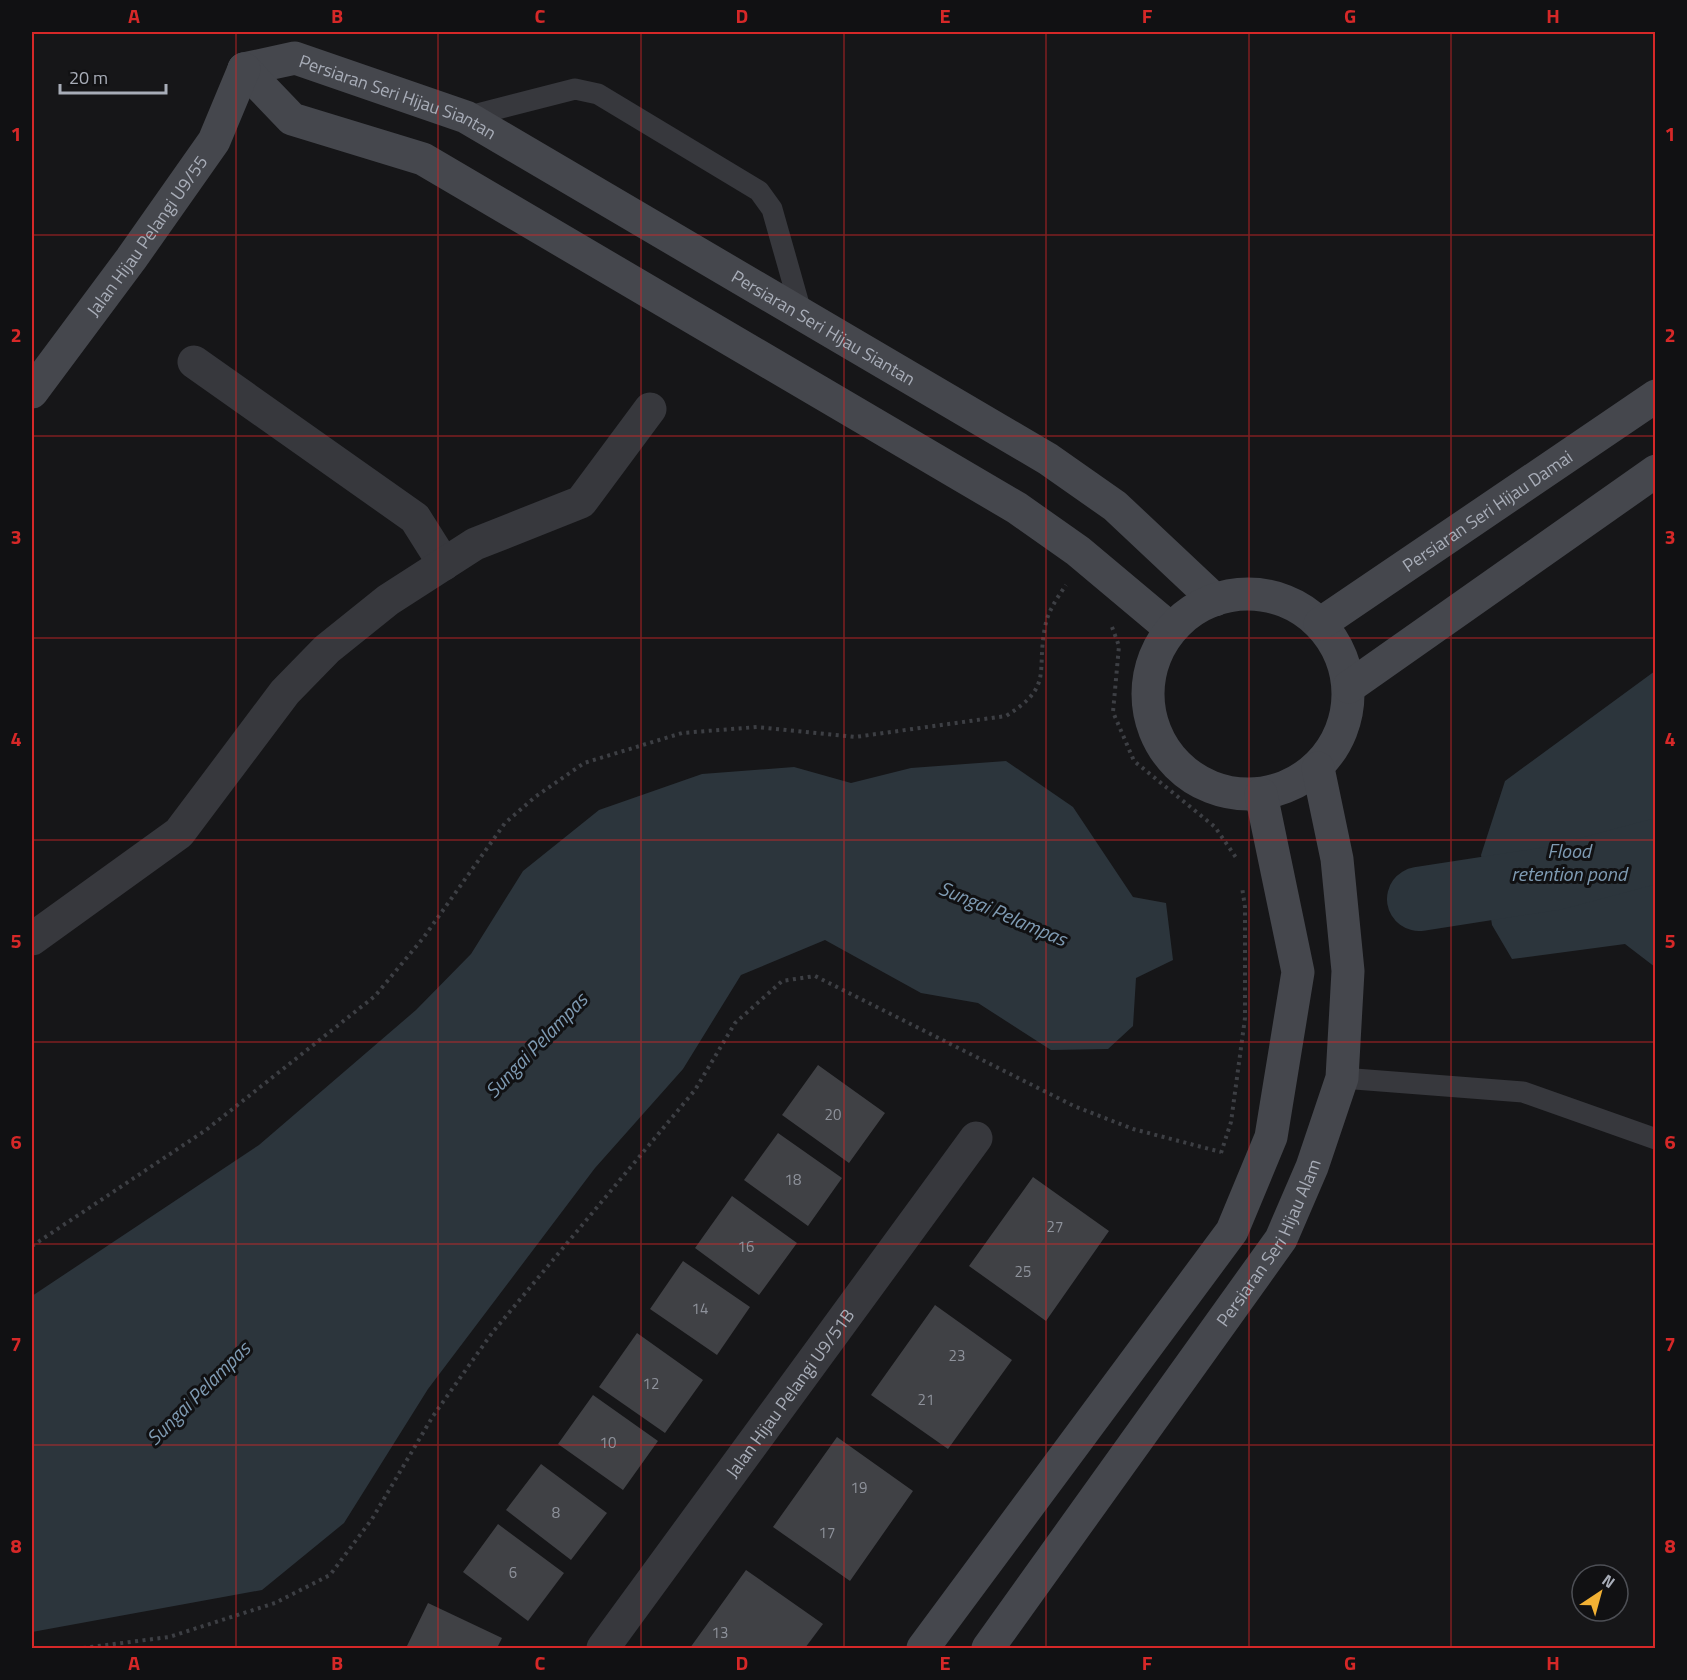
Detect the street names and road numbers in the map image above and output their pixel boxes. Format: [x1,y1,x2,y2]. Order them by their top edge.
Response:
street label: Persiaran Seri Hijau Siantan [296,47,502,146]
street label: Jalan Hijau Pelangi U9/55 [79,149,214,322]
street label: Persiaran Seri Hijau Siantan [727,263,921,392]
street label: Persiaran Seri Hijau Damai [1397,443,1578,578]
street label: Persiaran Seri Hijau Alam [1209,1155,1327,1332]
street label: Jalan Hijau Pelangi U9/51B [718,1303,861,1483]

